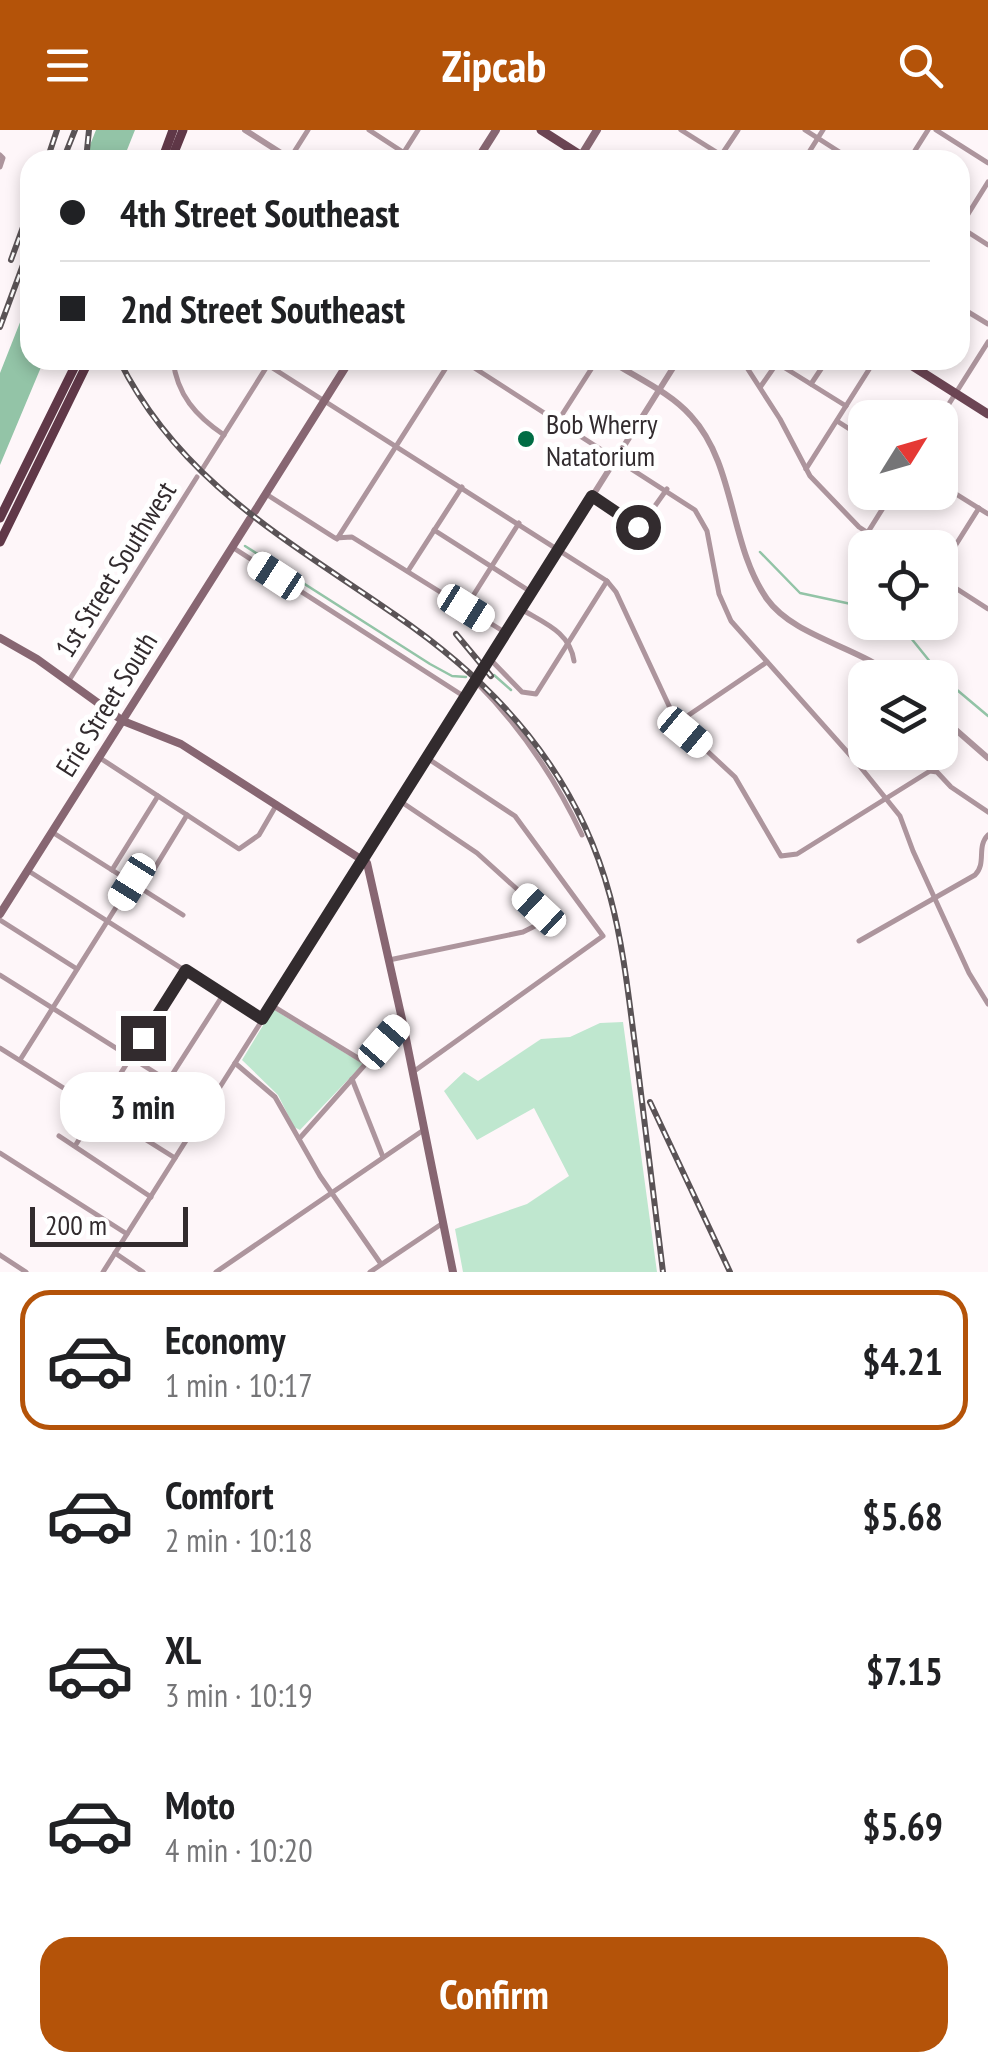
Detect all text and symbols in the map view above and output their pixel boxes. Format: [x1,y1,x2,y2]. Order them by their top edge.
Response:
text: Zipcab [442,36,546,94]
icon: menu [40,38,95,93]
icon: search [893,38,948,93]
text: 4th Street Southeast [120,188,399,237]
text: 2nd Street Southeast [120,284,405,333]
north arrow [848,400,958,510]
map controls [848,400,958,770]
place label: Bob Wherry Natatorium [546,405,658,474]
marker: Bob Wherry Natatorium [515,428,537,450]
street label: 1st Street Southwest [46,474,184,664]
route start [616,505,661,550]
button: locate [848,530,958,640]
car [243,547,309,605]
car [433,579,499,637]
street label: Erie Street South [47,625,165,783]
button: layers [848,660,958,770]
car [652,701,718,763]
car [103,849,161,915]
car [507,879,571,941]
car [353,1010,415,1074]
route end [121,1016,166,1061]
callout: 3 min [61,1073,226,1143]
text: 3 min [110,1086,175,1128]
scale bar [30,1202,188,1246]
text: 200 m [45,1206,107,1243]
icon: car [45,1315,135,1405]
text: Economy [165,1315,285,1364]
text: $4.21 [862,1336,943,1385]
text: 1 min · 10:17 [165,1364,313,1406]
icon: car [45,1470,135,1560]
text: Comfort [165,1470,274,1519]
text: $5.68 [862,1491,943,1540]
text: 2 min · 10:18 [165,1519,313,1561]
icon: car [45,1625,135,1715]
text: XL [165,1625,201,1674]
text: $7.15 [866,1646,943,1695]
text: 3 min · 10:19 [165,1674,313,1716]
icon: car [45,1780,135,1870]
text: Moto [165,1780,235,1829]
text: $5.69 [862,1801,943,1850]
text: 4 min · 10:20 [165,1829,313,1871]
button: Confirm [40,1937,948,2052]

